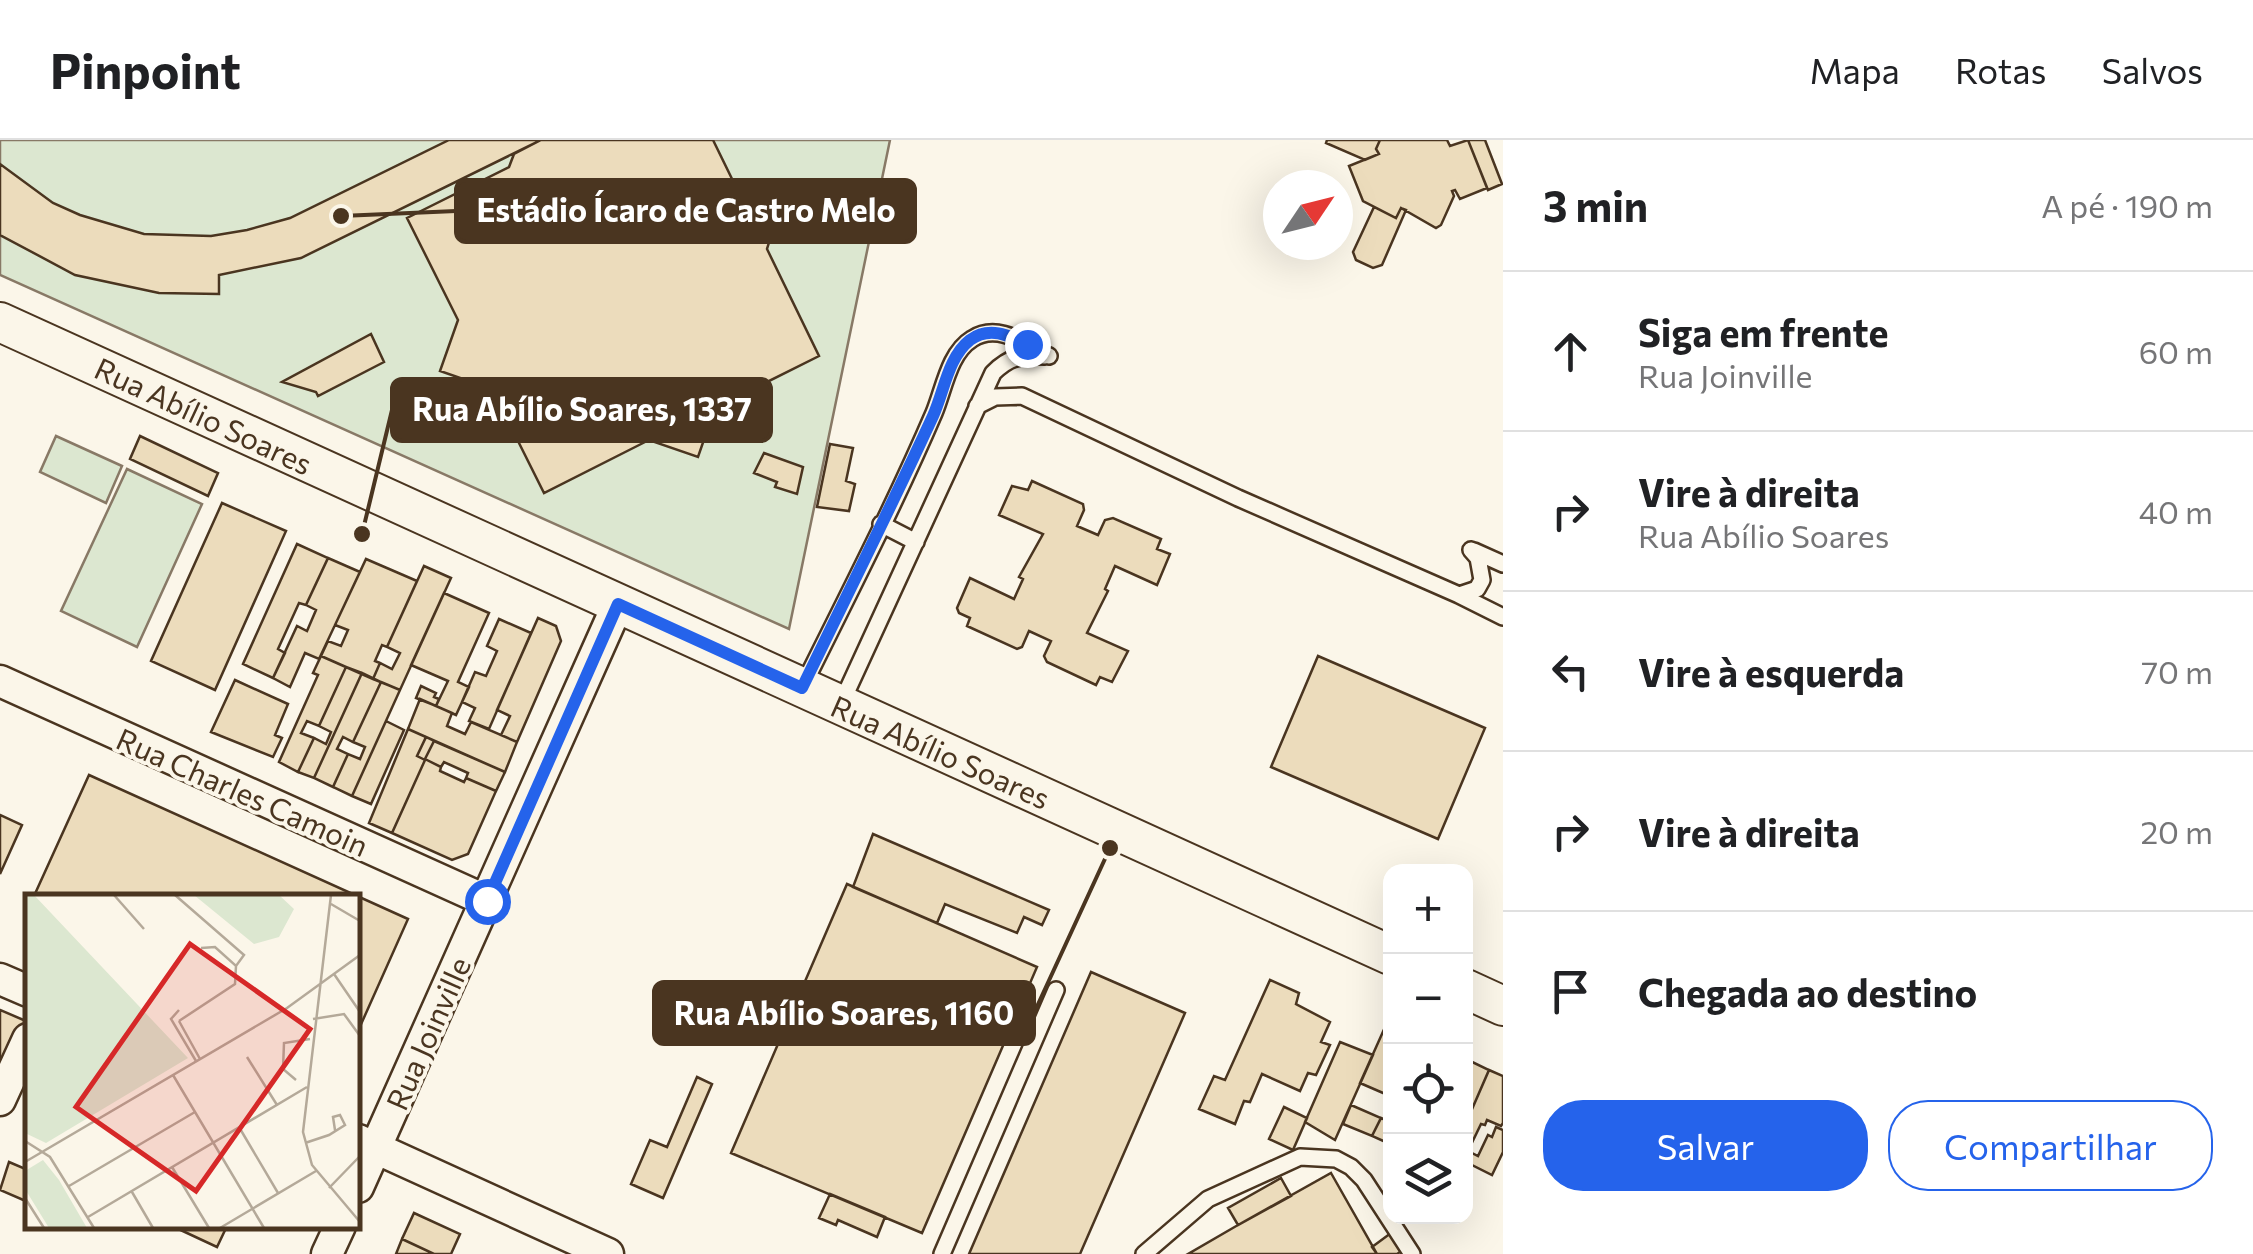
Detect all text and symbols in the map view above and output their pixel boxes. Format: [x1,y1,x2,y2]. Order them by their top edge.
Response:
text: Pinpoint [50,40,241,99]
text: Mapa [1809,48,1900,91]
text: Rotas [1955,48,2046,91]
text: Salvos [2101,48,2203,91]
north arrow [1263,170,1353,260]
text: 3 min [1543,179,1648,231]
callout: Estádio Ícaro de Castro Melo [456,180,915,242]
text: A pé · 190 m [2041,185,2213,225]
text: Estádio Ícaro de Castro Melo [476,189,896,229]
text: Siga em frente [1638,308,1888,355]
route end [1005,322,1051,368]
icon: ahead [1543,324,1598,379]
text: 60 m [2139,331,2213,371]
street label: Rua Abílio Soares [89,348,319,482]
text: Rua Joinville [1638,355,1812,395]
callout: Rua Abílio Soares, 1337 [392,379,771,441]
text: Rua Abílio Soares, 1337 [412,388,752,428]
text: Vire à direita [1638,468,1860,515]
icon: right [1543,484,1598,539]
text: 40 m [2139,491,2213,531]
text: Rua Abílio Soares [1638,515,1889,555]
icon: left [1543,644,1598,699]
text: Vire à esquerda [1638,648,1904,695]
text: 70 m [2141,651,2213,691]
street label: Rua Abílio Soares [826,686,1056,816]
street label: Rua Charles Camoin [111,719,375,863]
icon: right [1543,804,1598,859]
text: Vire à direita [1638,808,1860,855]
text: 20 m [2140,811,2213,851]
map controls [1383,864,1473,1224]
button: + [1383,864,1473,954]
route start [465,879,511,925]
inset map [25,894,360,1229]
street label: Rua Joinville [377,951,477,1115]
button: − [1383,954,1473,1044]
icon: arrive [1543,964,1598,1019]
text: Chegada ao destino [1638,968,1977,1015]
callout: Rua Abílio Soares, 1160 [654,982,1034,1044]
text: Rua Abílio Soares, 1160 [674,992,1014,1032]
button: locate [1383,1044,1473,1134]
button: Salvar [1543,1100,1868,1191]
button: Compartilhar [1888,1100,2213,1191]
button: layers [1383,1134,1473,1224]

